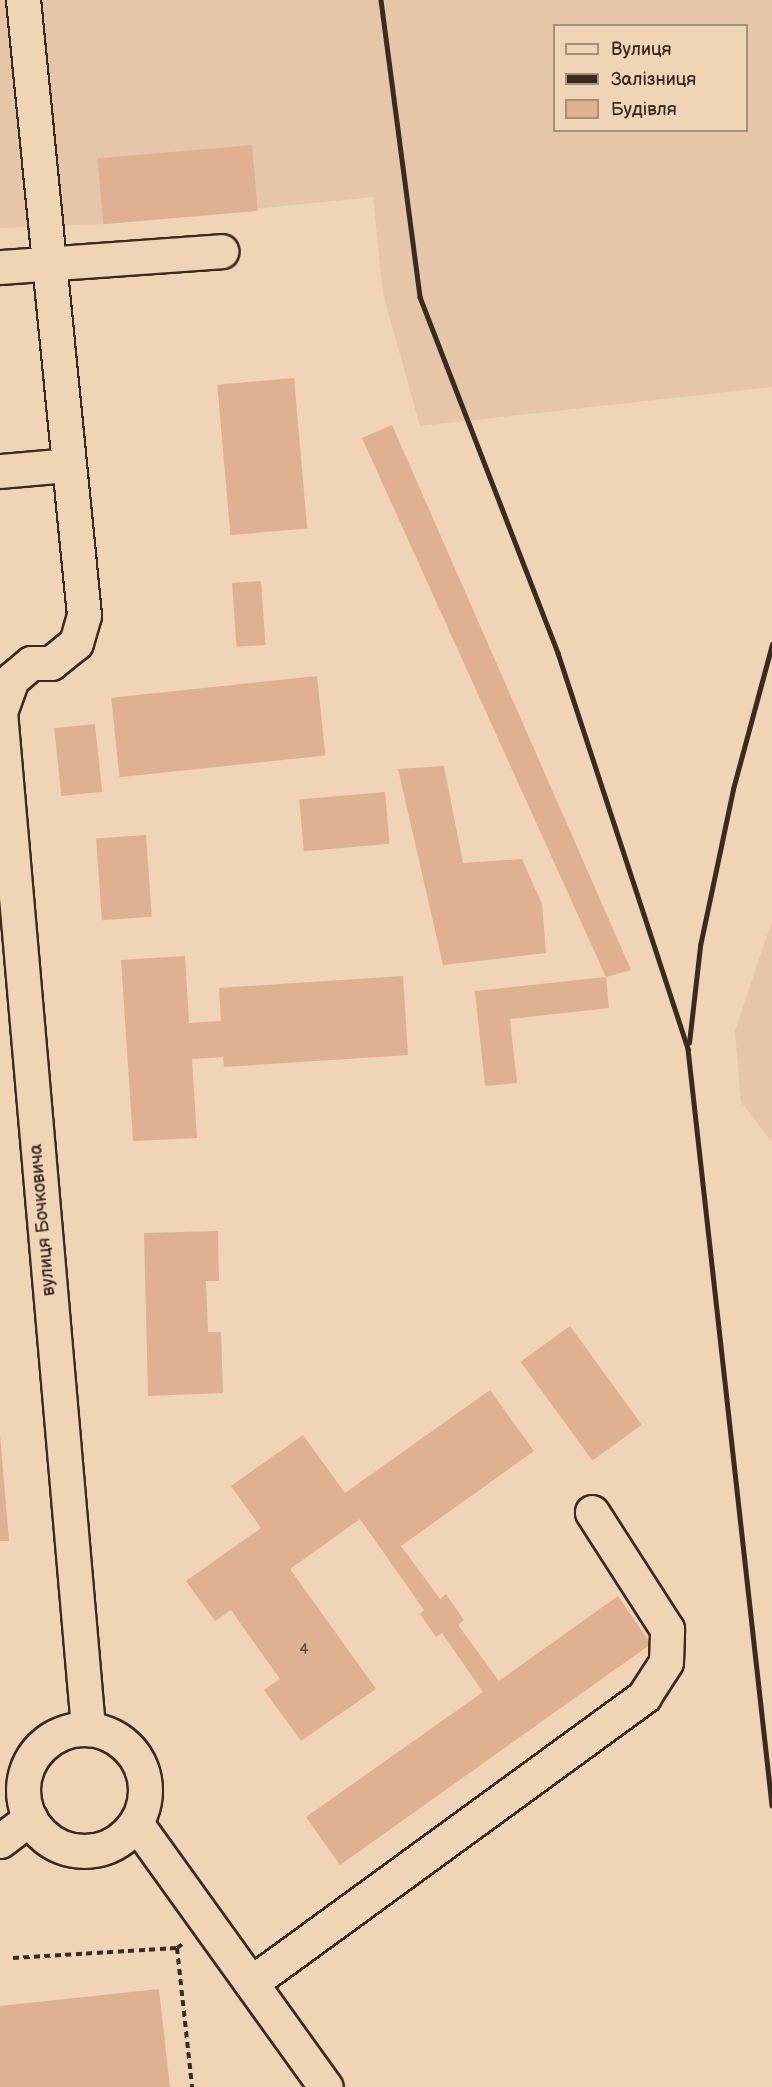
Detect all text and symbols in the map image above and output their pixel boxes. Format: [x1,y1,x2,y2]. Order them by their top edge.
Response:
legend [553,24,748,132]
text: Вулиця [611,39,672,60]
text: Залізниця [611,69,696,90]
text: Будівля [611,99,677,120]
street label: вулиця Бочковича [26,1143,60,1297]
house number: 4 [299,1641,309,1659]

